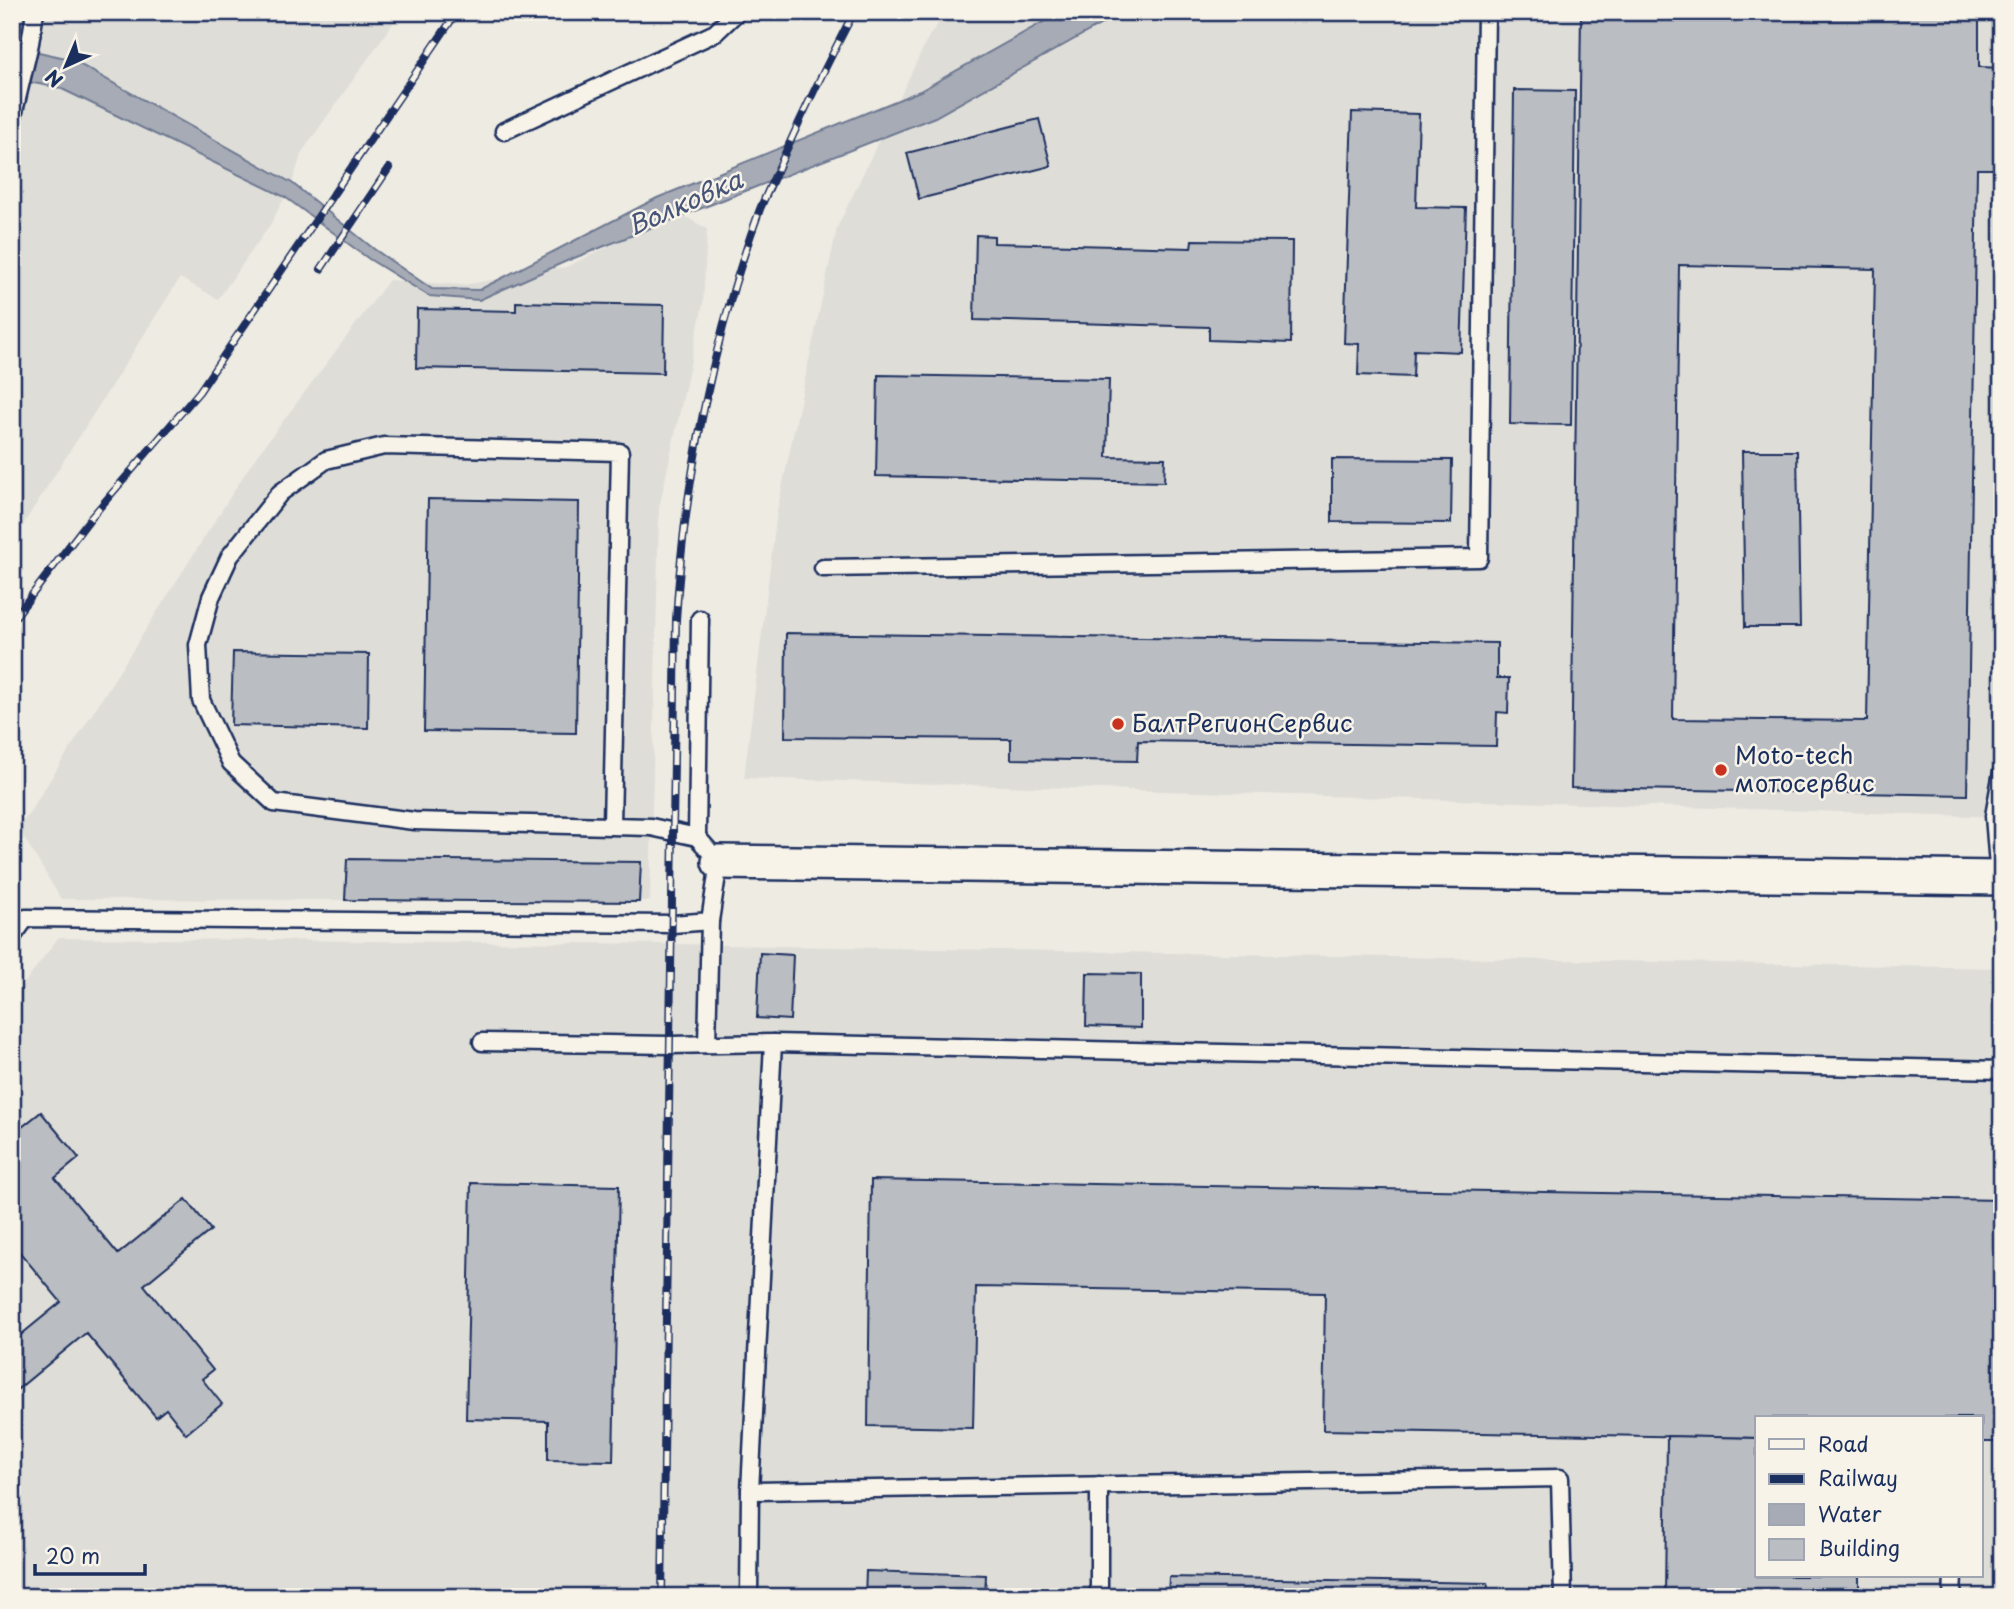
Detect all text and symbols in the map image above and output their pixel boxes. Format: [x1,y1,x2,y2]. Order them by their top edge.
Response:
north arrow [32,32,102,102]
text: N [38,64,69,94]
water label: Волковка [620,159,749,244]
place label: БалтРегионСервис [1132,704,1353,740]
marker: БалтРегионСервис [1110,716,1126,732]
place label: Moto-tech мотосервис [1735,736,1874,800]
marker: Moto-tech мотосервис [1713,762,1729,778]
legend [1755,1416,1982,1578]
text: Road [1818,1427,1869,1459]
text: Railway [1818,1461,1898,1493]
text: Water [1818,1497,1882,1529]
text: Building [1818,1531,1900,1563]
scale bar [35,1532,145,1576]
text: 20 m [46,1539,100,1571]

